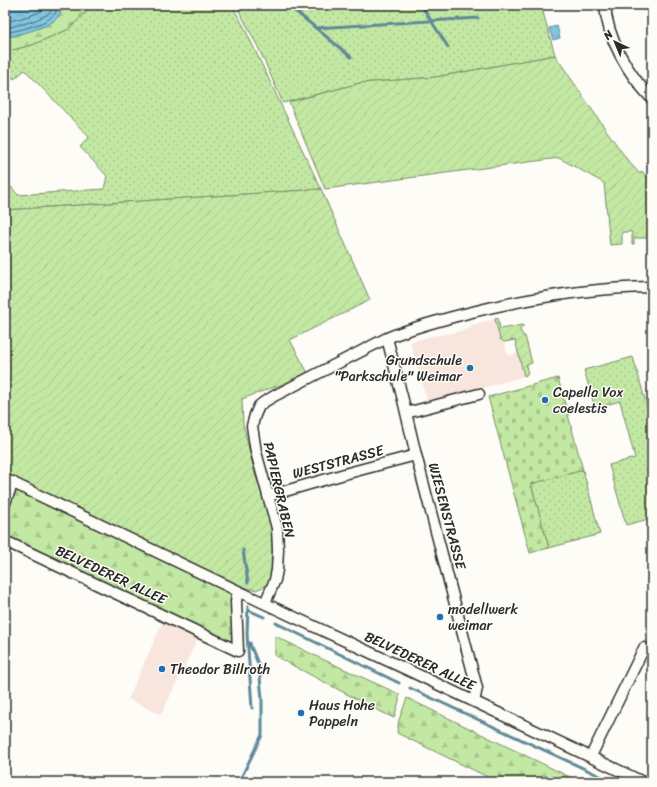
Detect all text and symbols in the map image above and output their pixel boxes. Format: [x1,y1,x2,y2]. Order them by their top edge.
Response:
north arrow [595,22,635,62]
text: N [598,25,618,45]
place label: Grundschule "Parkschule" Weimar [334,348,463,389]
marker: Grundschule "Parkschule" Weimar [465,363,475,373]
place label: Capella Vox coelestis [553,380,624,421]
marker: Capella Vox coelestis [540,395,550,405]
street label: WESTSTRASSE [290,438,387,486]
street label: PAPIERGRABEN [256,439,302,541]
street label: WIESENSTRASSE [421,460,474,573]
street label: BELVEDERER ALLEE [51,538,172,612]
place label: modellwerk weimar [448,597,519,638]
marker: modellwerk weimar [435,612,445,622]
street label: BELVEDERER ALLEE [360,624,481,698]
place label: Theodor Billroth [170,657,270,682]
marker: Theodor Billroth [157,664,167,674]
place label: Haus Hohe Pappeln [309,693,375,734]
marker: Haus Hohe Pappeln [296,708,306,718]

